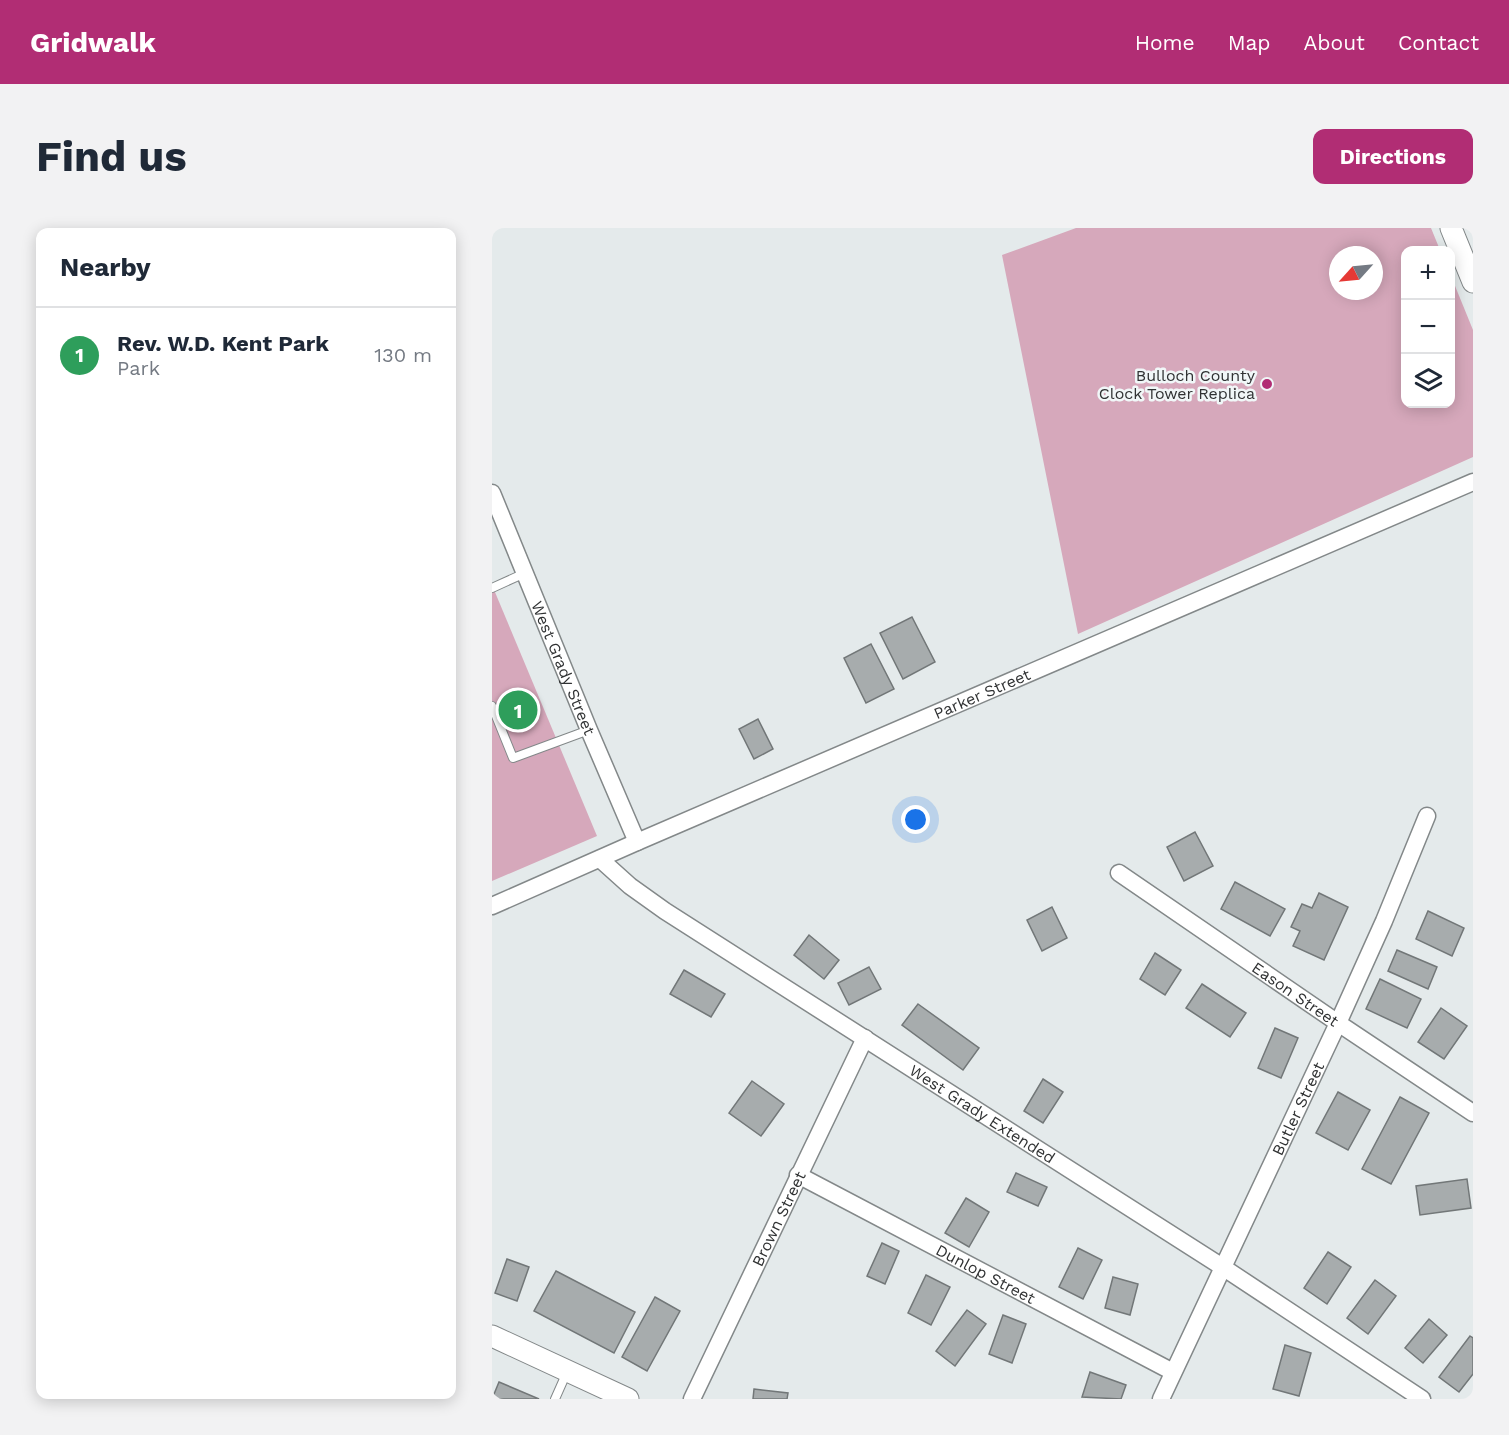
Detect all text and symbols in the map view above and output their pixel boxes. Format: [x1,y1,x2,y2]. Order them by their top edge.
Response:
text: Gridwalk [30,26,156,59]
text: Home [1135,30,1195,55]
text: Map [1228,30,1271,55]
text: About [1304,30,1365,55]
text: Contact [1398,30,1479,55]
button: Directions [1313,129,1473,184]
text: Find us [36,132,187,181]
north arrow [1329,246,1383,300]
map controls [1401,246,1455,408]
button: + [1401,246,1455,300]
text: Nearby [60,252,151,282]
button: − [1401,300,1455,354]
text: Rev. W.D. Kent Park [117,331,329,356]
text: 1 [75,343,84,367]
text: 130 m [374,343,432,367]
button: layers [1401,354,1455,408]
text: Park [117,356,160,380]
place label: Bulloch County Clock Tower Replica [1099,366,1256,403]
marker: Bulloch County Clock Tower Replica [1260,377,1274,391]
street label: West Grady Street [528,598,600,738]
street label: Parker Street [931,664,1033,723]
pin: 1 [498,688,538,732]
your location [901,805,930,834]
street label: Eason Street [1249,958,1343,1030]
street label: Butler Street [1268,1059,1328,1158]
street label: West Grady Extended [906,1060,1059,1167]
street label: Brown Street [748,1168,809,1269]
street label: Dunlop Street [933,1240,1039,1308]

